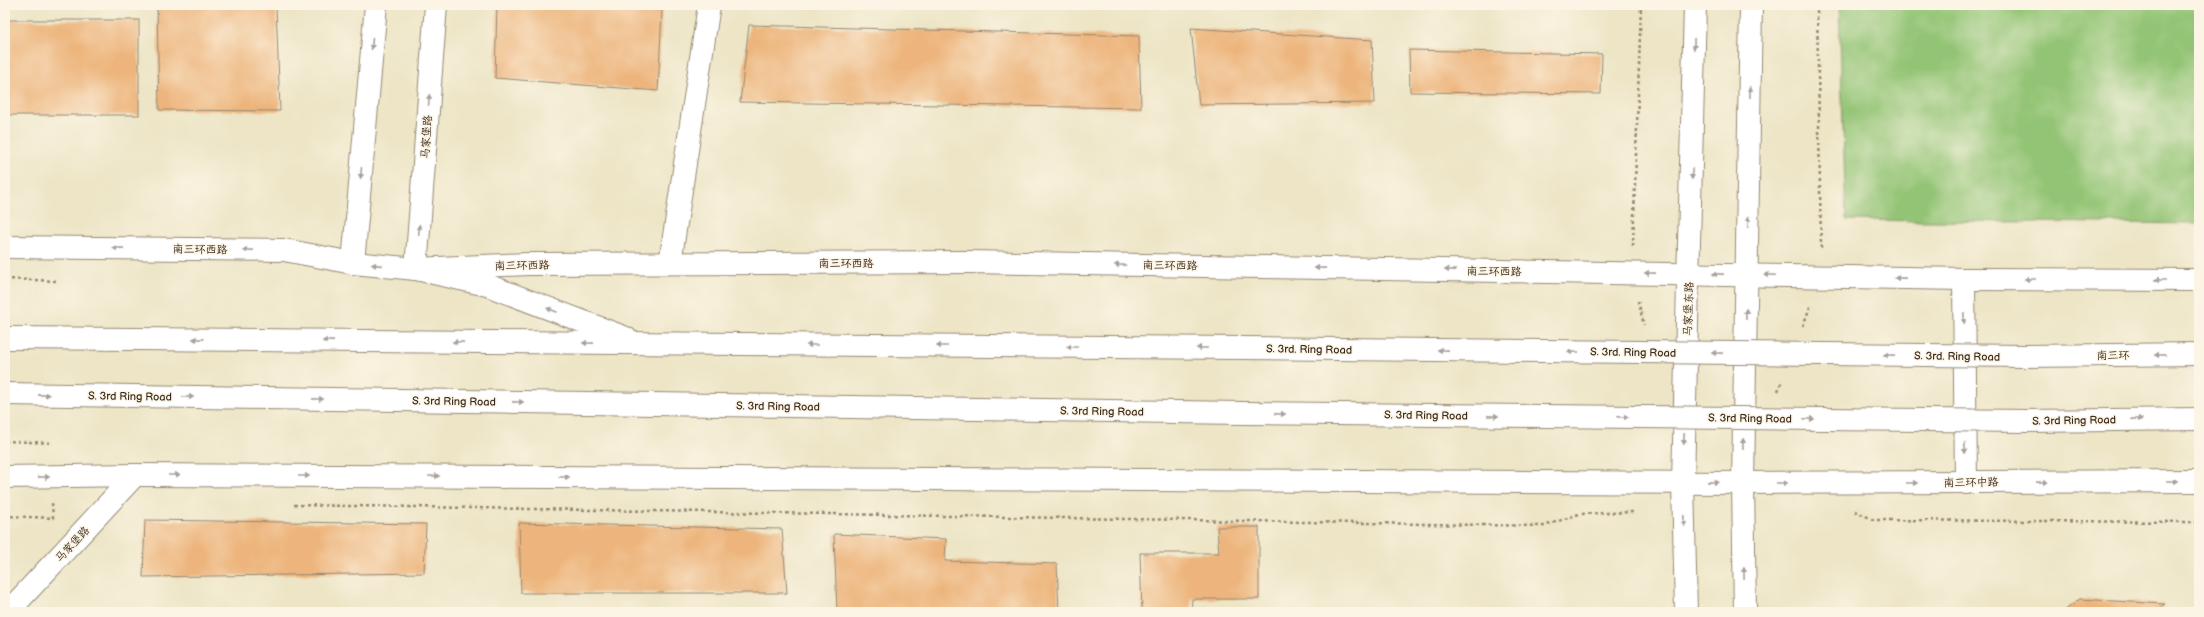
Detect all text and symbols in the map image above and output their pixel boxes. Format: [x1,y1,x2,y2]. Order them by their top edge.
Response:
one-way arrow [369,38,376,50]
one-way arrow [1691,38,1698,50]
one-way arrow [1747,85,1753,98]
one-way arrow [425,94,432,106]
street label: 马家堡路 [418,115,435,159]
one-way arrow [358,167,364,179]
one-way arrow [1688,168,1695,180]
one-way arrow [1745,215,1751,228]
one-way arrow [415,224,422,236]
street label: 南三环西路 [172,243,228,256]
one-way arrow [111,245,124,251]
one-way arrow [241,247,254,253]
street label: 南三环西路 [819,257,874,270]
street label: 南三环西路 [494,259,550,272]
street label: 南三环西路 [1142,259,1198,272]
one-way arrow [1114,261,1126,268]
one-way arrow [371,262,383,269]
one-way arrow [1313,265,1326,271]
street label: 南三环西路 [1466,265,1522,278]
one-way arrow [1443,267,1456,273]
one-way arrow [1643,270,1656,276]
one-way arrow [1711,271,1724,277]
one-way arrow [1764,272,1776,279]
one-way arrow [1893,275,1906,281]
one-way arrow [2023,276,2036,282]
one-way arrow [2153,277,2166,283]
street label: 马家堡东路 [1681,281,1696,337]
one-way arrow [545,306,557,312]
one-way arrow [1743,308,1750,320]
one-way arrow [1961,312,1967,325]
one-way arrow [192,336,204,343]
one-way arrow [321,338,334,344]
one-way arrow [451,339,464,345]
one-way arrow [581,340,594,346]
one-way arrow [805,342,818,348]
street label: S. 3rd. Ring Road [1266,342,1352,357]
one-way arrow [935,343,948,349]
one-way arrow [1065,344,1078,350]
one-way arrow [1195,345,1208,351]
street label: S. 3rd. Ring Road [1590,345,1676,360]
one-way arrow [1437,347,1449,354]
one-way arrow [1566,349,1579,355]
street label: S. 3rd. Ring Road [1914,349,2000,364]
street label: 南三环 [2096,349,2130,362]
one-way arrow [1710,350,1723,356]
one-way arrow [1882,352,1895,358]
one-way arrow [2153,352,2166,358]
street label: S. 3rd Ring Road [88,389,172,404]
one-way arrow [38,392,51,398]
one-way arrow [182,394,195,400]
street label: S. 3rd Ring Road [412,394,496,409]
one-way arrow [312,396,325,402]
one-way arrow [512,399,525,405]
street label: S. 3rd Ring Road [736,399,820,414]
street label: S. 3rd Ring Road [1060,404,1144,419]
street label: S. 3rd Ring Road [1384,408,1468,423]
one-way arrow [1273,411,1286,417]
street label: S. 3rd Ring Road [1708,411,1792,426]
one-way arrow [1487,413,1500,419]
street label: S. 3rd Ring Road [2032,413,2116,428]
one-way arrow [1617,414,1630,420]
one-way arrow [1803,415,1815,422]
one-way arrow [2131,416,2144,422]
one-way arrow [1681,433,1687,446]
one-way arrow [1740,438,1747,450]
one-way arrow [1962,442,1968,455]
one-way arrow [168,472,181,478]
one-way arrow [298,473,311,479]
one-way arrow [428,473,441,479]
one-way arrow [38,474,51,480]
one-way arrow [558,474,571,480]
street label: 南三环中路 [1943,476,1999,489]
one-way arrow [2036,478,2048,485]
one-way arrow [2166,478,2179,484]
one-way arrow [1707,479,1720,485]
one-way arrow [1776,480,1789,486]
one-way arrow [1906,480,1919,486]
one-way arrow [1680,515,1687,527]
street label: 马家堡路 [53,524,92,565]
one-way arrow [1741,566,1747,579]

